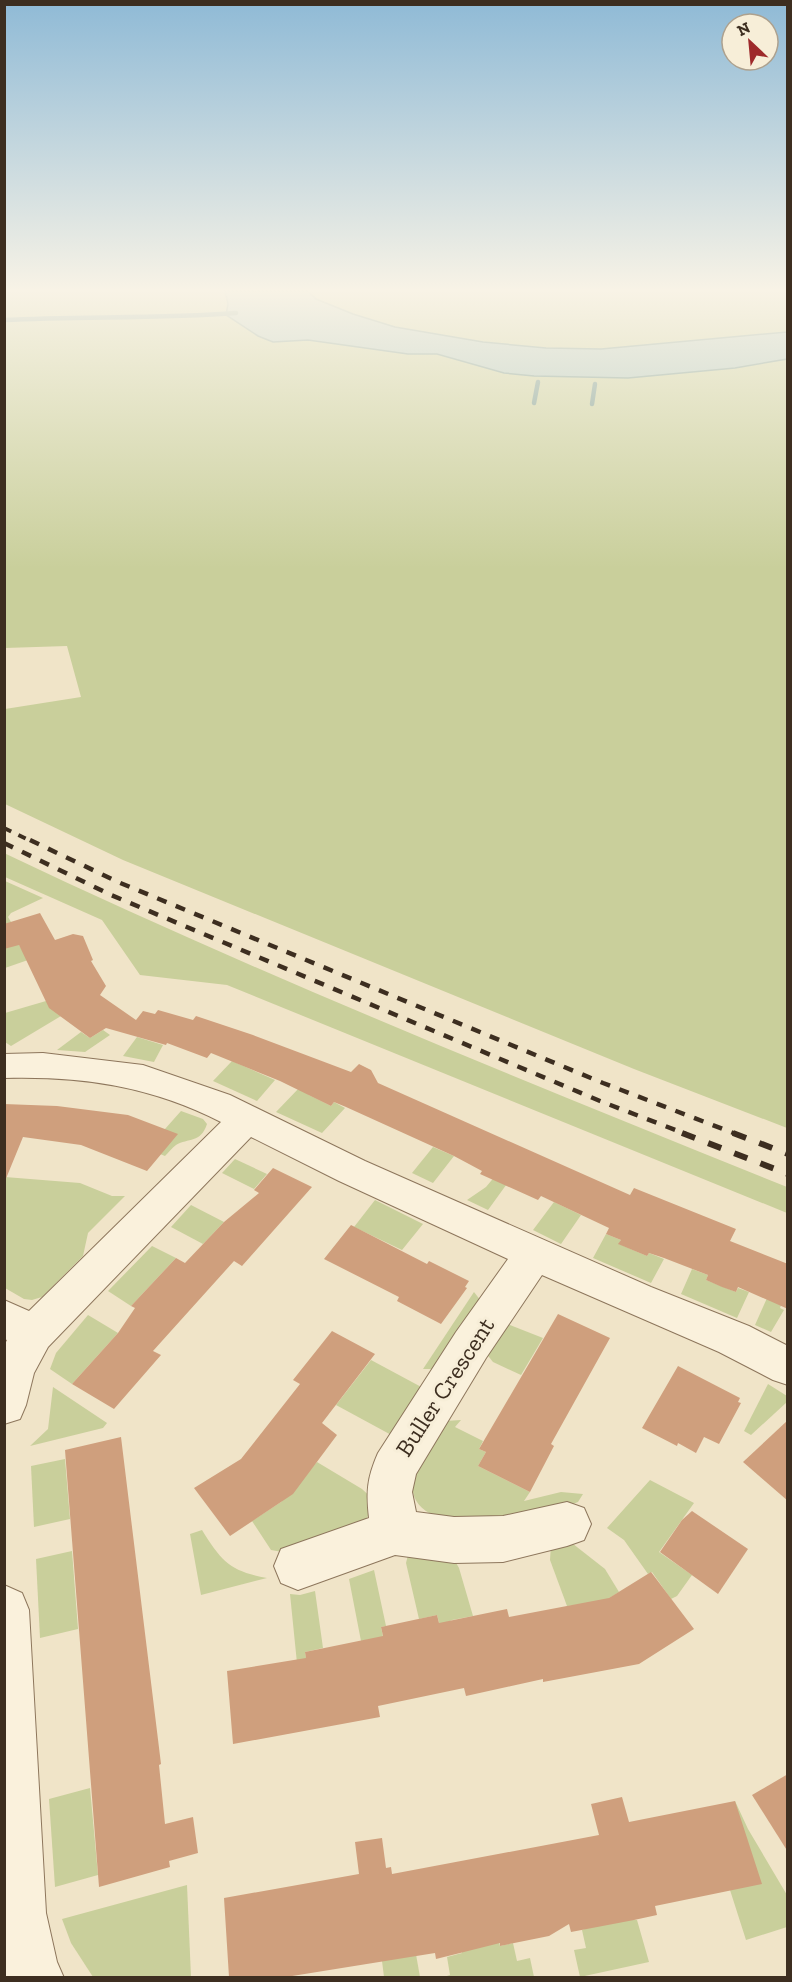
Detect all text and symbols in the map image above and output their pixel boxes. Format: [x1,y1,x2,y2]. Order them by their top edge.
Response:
north arrow [720,12,780,72]
text: N [734,18,753,40]
street label: Buller Crescent [389,1312,500,1462]

